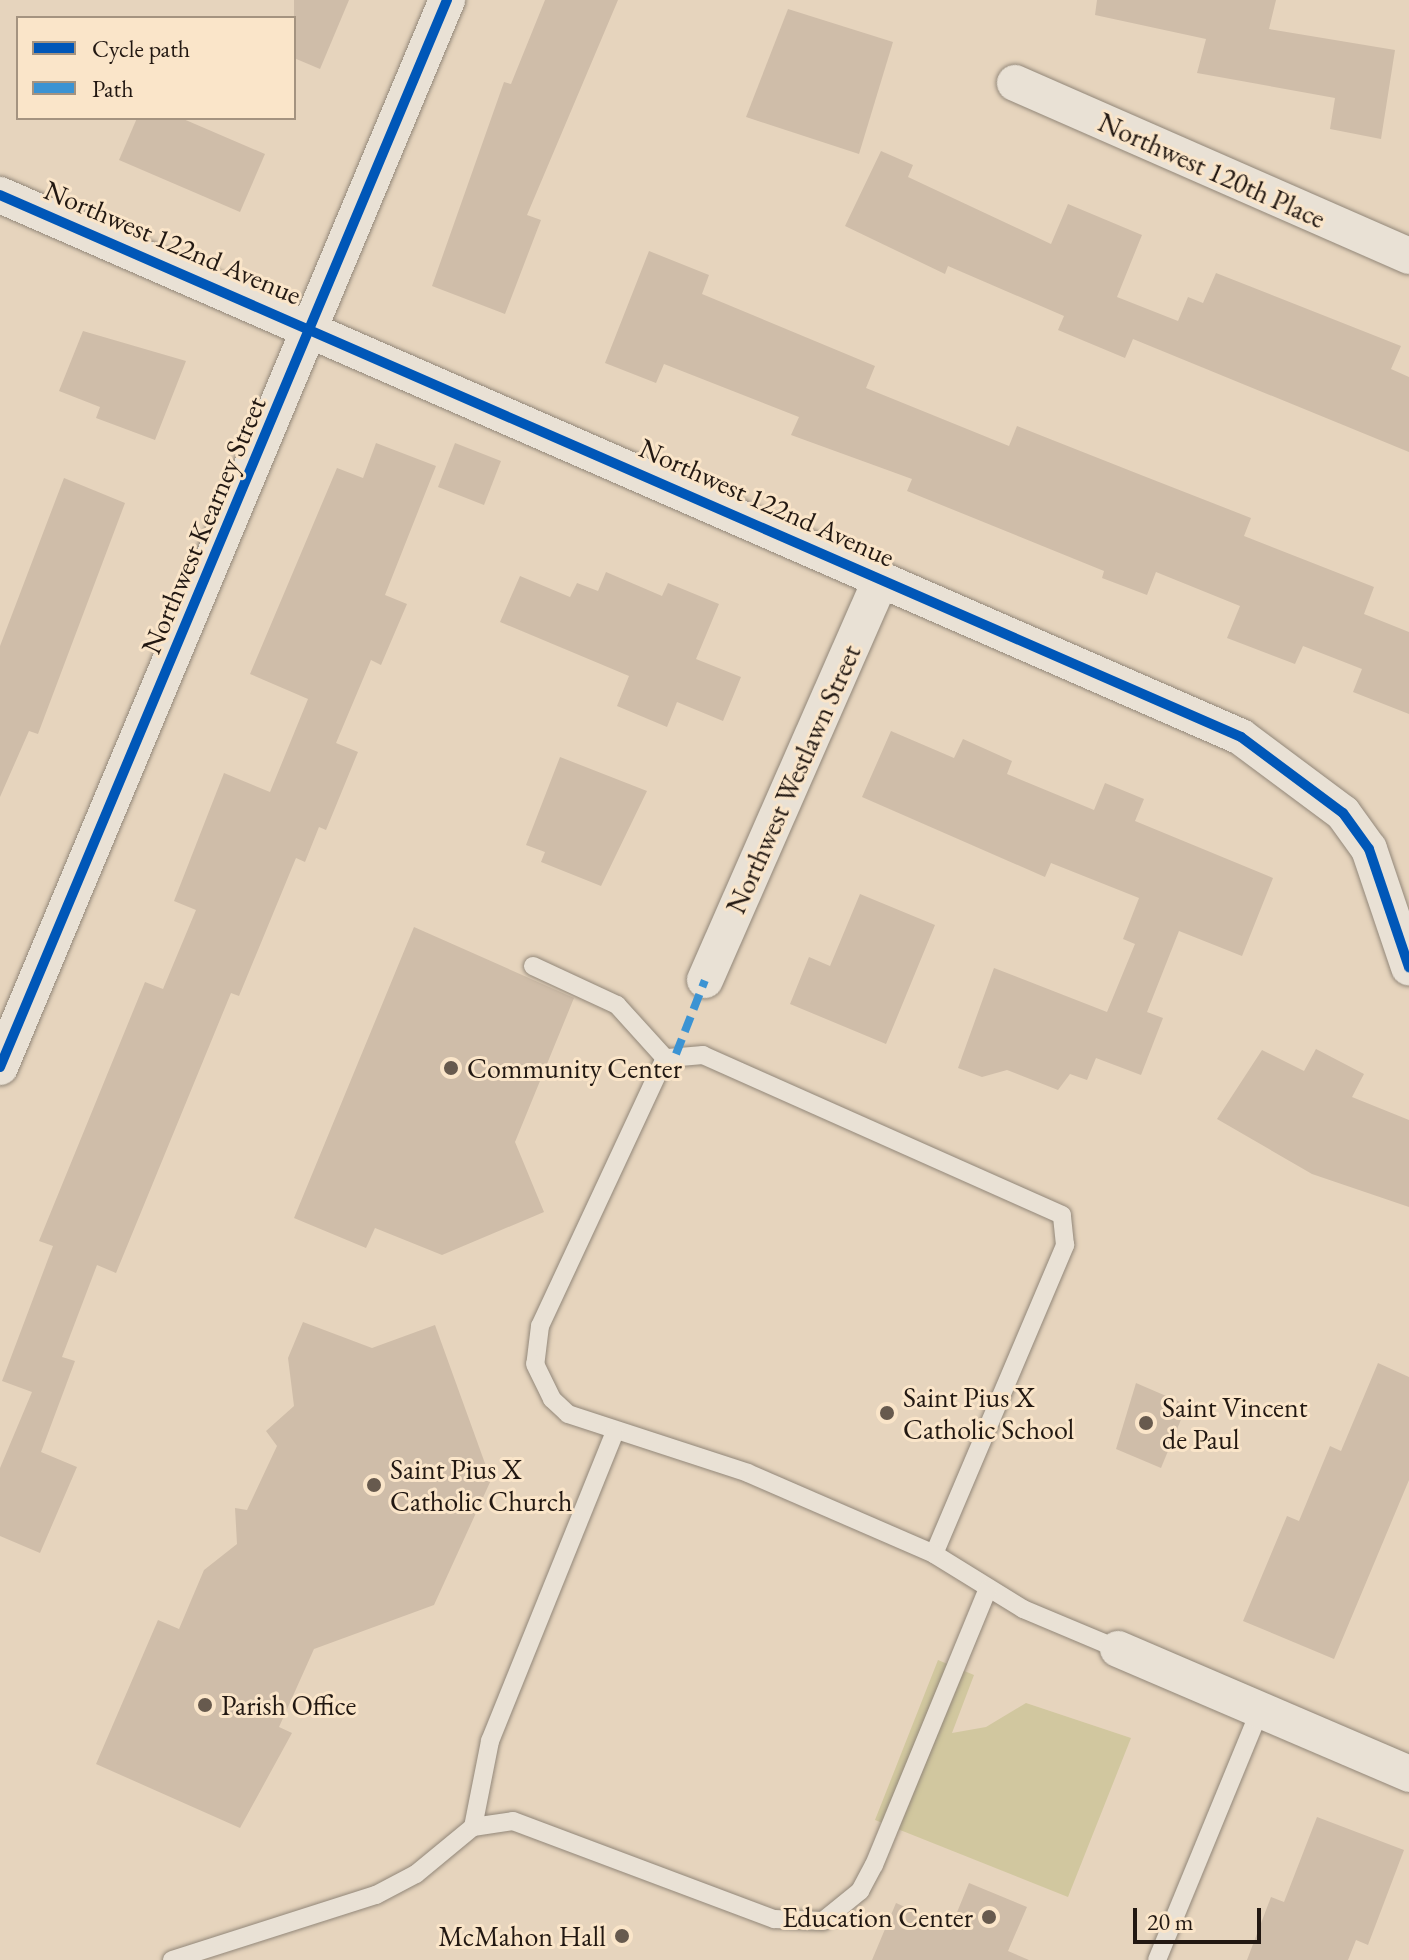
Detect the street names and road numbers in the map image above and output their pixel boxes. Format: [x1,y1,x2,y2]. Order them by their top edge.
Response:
street label: Northwest 120th Place [1093,105,1331,235]
street label: Northwest 122nd Avenue [39,173,307,311]
street label: Northwest Kearney Street [134,391,272,659]
street label: Northwest 122nd Avenue [634,431,900,573]
street label: Northwest Westlawn Street [719,639,867,919]

